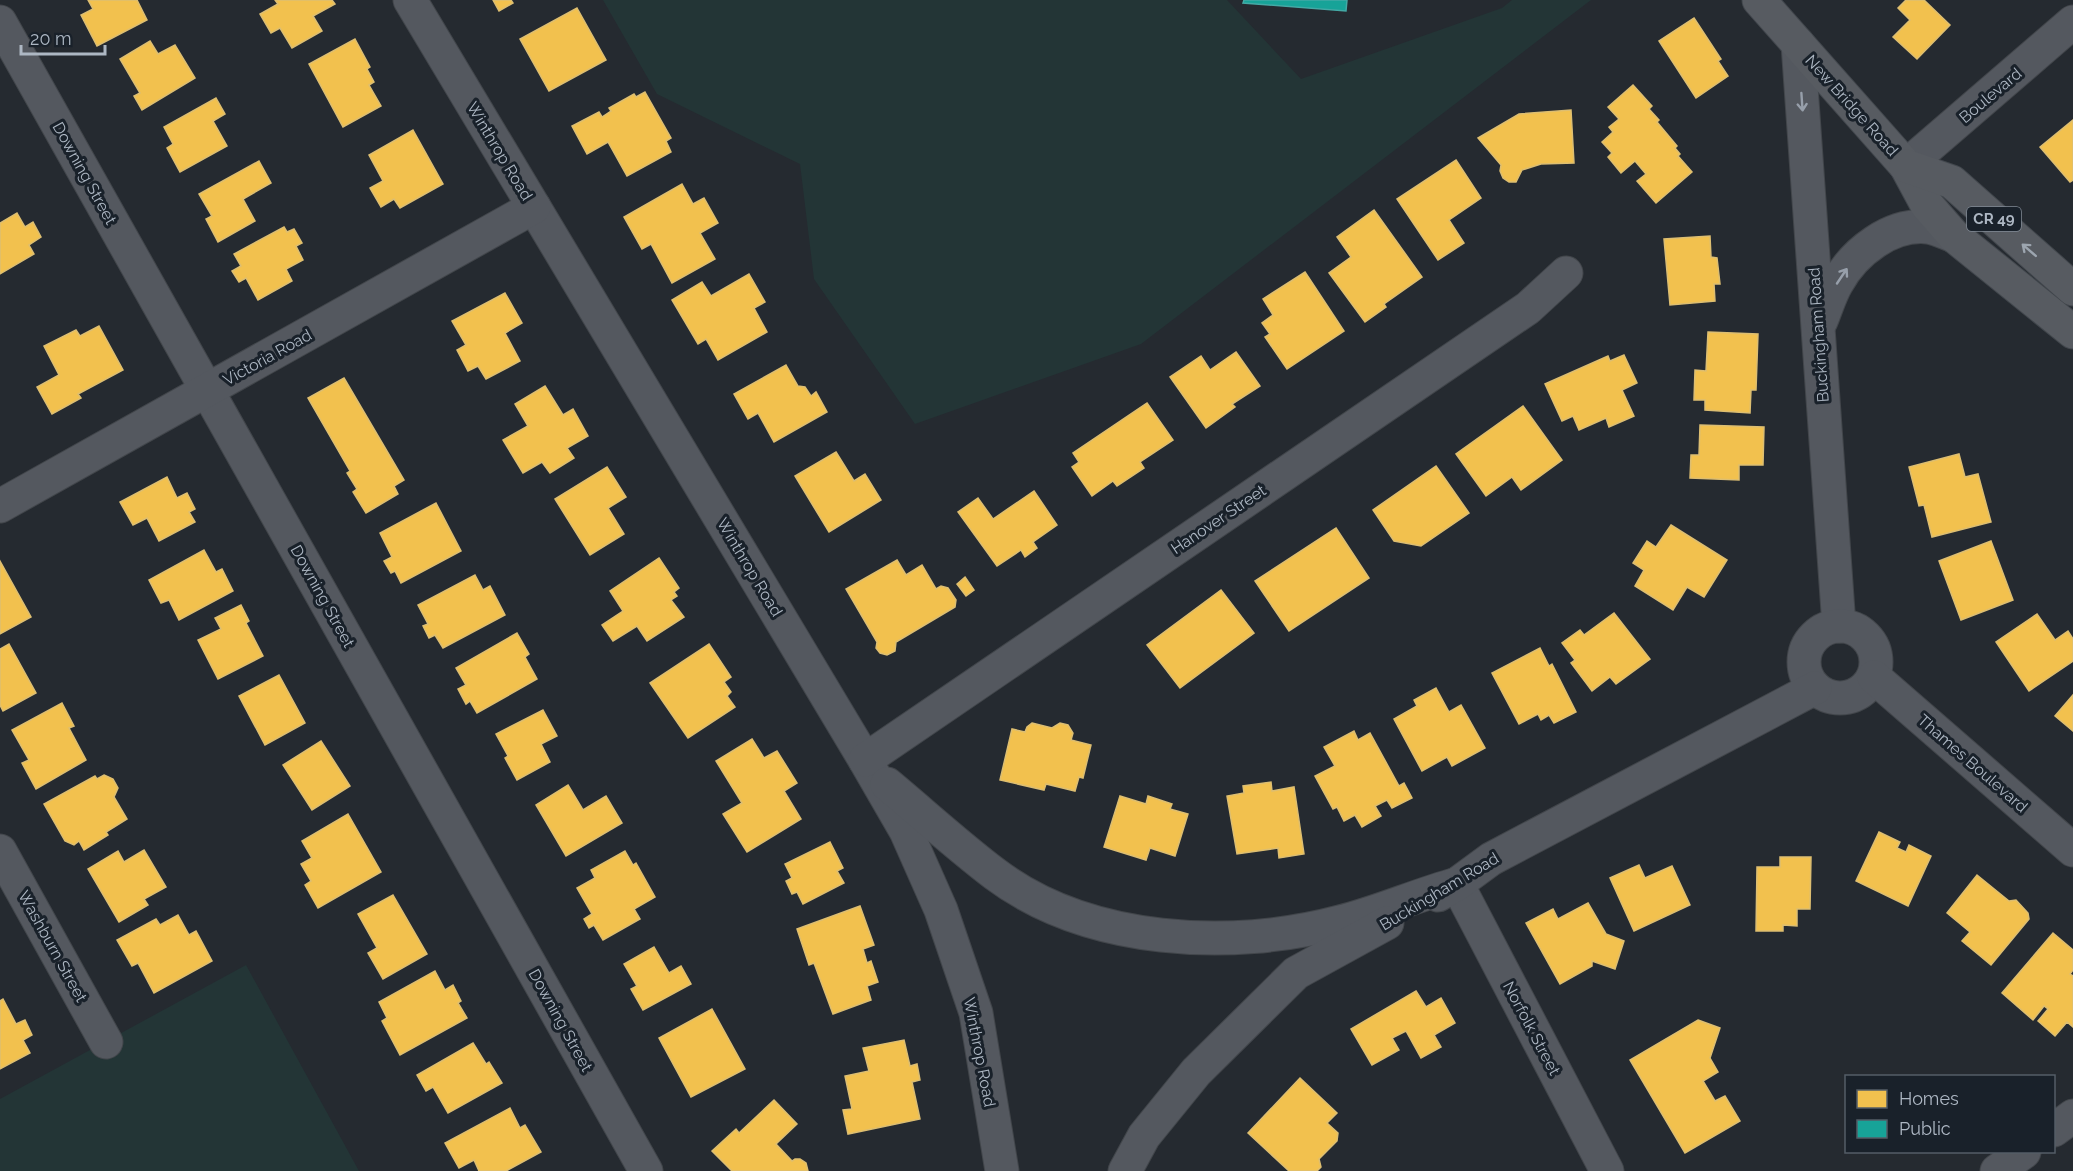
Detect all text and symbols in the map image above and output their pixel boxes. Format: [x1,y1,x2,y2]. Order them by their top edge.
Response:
scale bar [21,18,105,56]
text: 20 m [30,28,72,49]
street label: New Bridge Road [1801,51,1902,160]
street label: Boulevard [1955,64,2025,127]
one-way arrow [1797,92,1808,111]
street label: Winthrop Road [463,99,536,204]
street label: Downing Street [49,119,121,228]
road number: CR 49 [1967,207,2021,231]
one-way arrow [2022,243,2037,257]
street label: Buckingham Road [1804,267,1833,403]
one-way arrow [1836,268,1848,284]
street label: Victoria Road [220,325,315,390]
street label: Hanover Street [1167,480,1270,558]
street label: Winthrop Road [713,515,786,620]
street label: Downing Street [287,542,359,651]
street label: Thames Boulevard [1914,711,2032,816]
street label: Buckingham Road [1376,848,1502,934]
street label: Washburn Street [14,887,91,1006]
street label: Downing Street [525,966,597,1075]
street label: Norfolk Street [1499,978,1564,1079]
street label: Winthrop Road [960,996,999,1109]
legend [1845,1075,2055,1153]
text: Homes [1899,1088,1959,1109]
text: Public [1899,1118,1951,1139]

